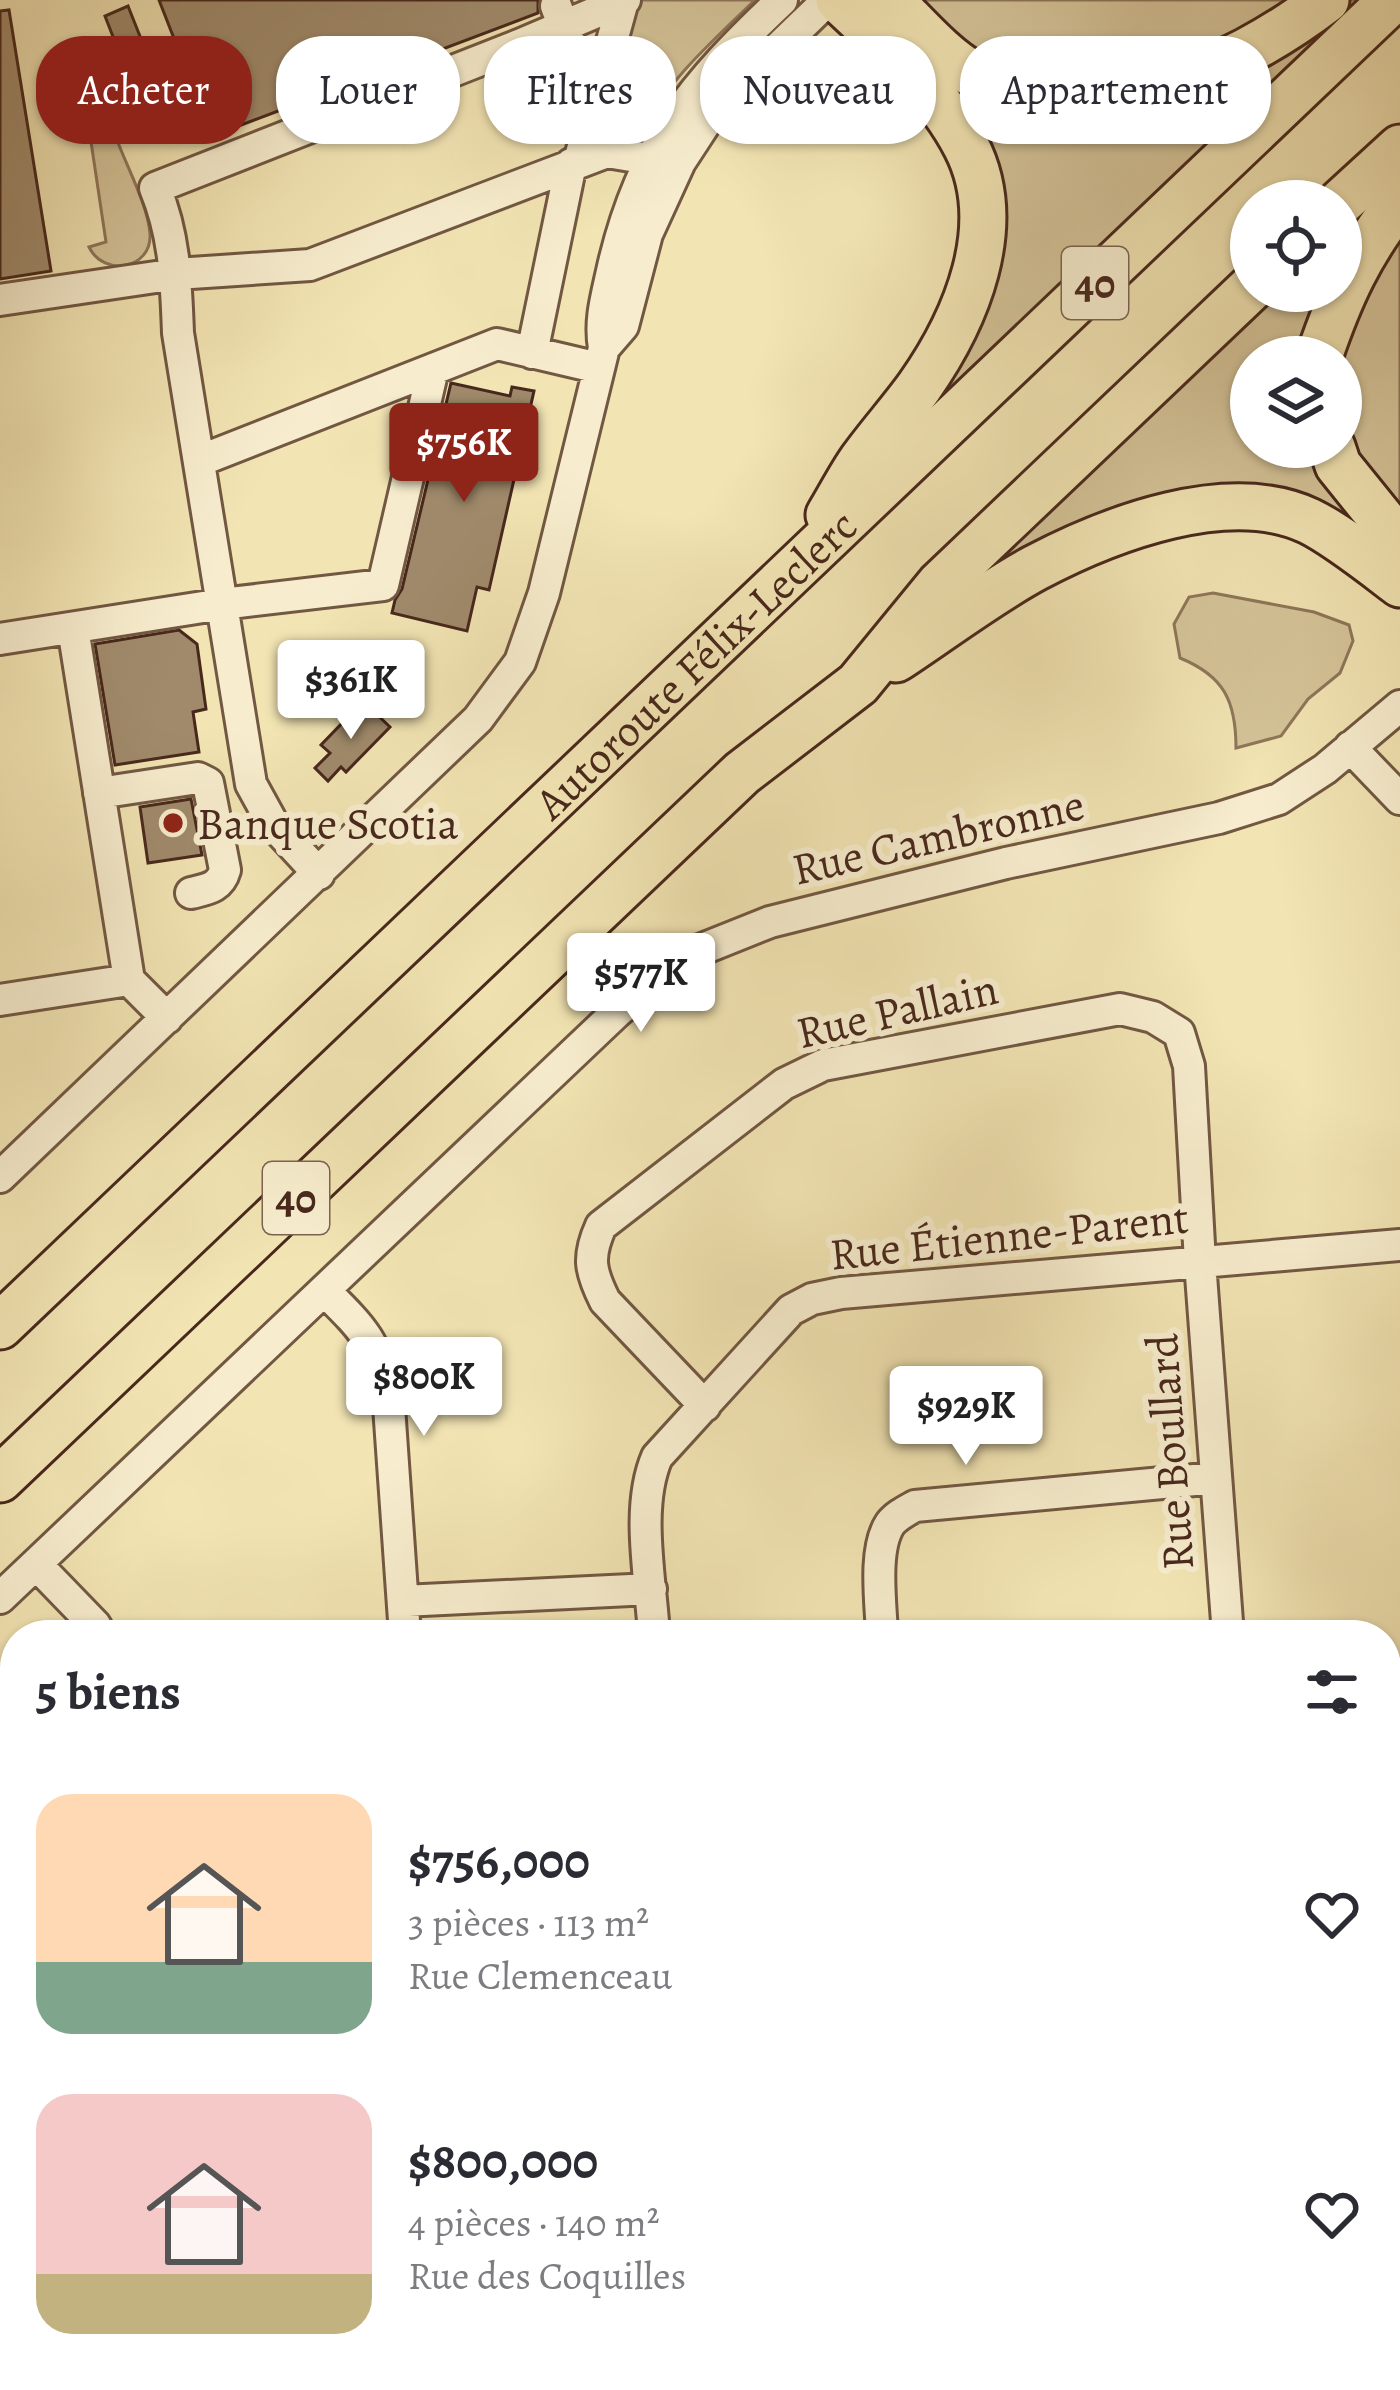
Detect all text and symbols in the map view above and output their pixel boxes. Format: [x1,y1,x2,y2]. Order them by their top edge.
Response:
chip: Acheter [36,36,252,144]
chip: Louer [276,36,460,144]
chip: Filtres [484,36,676,144]
chip: Nouveau [700,36,936,144]
chip: Appartement [960,36,1271,144]
map controls [1230,180,1362,468]
button: locate [1230,180,1362,312]
road number: 40 [1062,247,1128,319]
button: layers [1230,336,1362,468]
pin: $756K [380,403,548,505]
text: $756K [416,415,512,468]
street label: Autoroute Félix-Leclerc [520,496,871,834]
pin: $361K [267,640,435,742]
text: $361K [305,652,397,705]
street label: Rue Cambronne [786,773,1090,901]
place label: Banque Scotia [197,793,458,855]
marker: Banque Scotia [160,810,186,836]
pin: $577K [557,933,725,1035]
text: $577K [594,945,688,998]
street label: Rue Pallain [791,958,1004,1064]
road number: 40 [263,1162,329,1234]
street label: Rue Étienne-Parent [827,1186,1192,1286]
street label: Rue Boullard [1131,1331,1209,1572]
pin: $800K [340,1337,508,1439]
text: $800K [373,1349,475,1402]
pin: $929K [882,1366,1050,1468]
text: $929K [917,1378,1015,1431]
text: 5 biens [36,1657,181,1727]
icon: filters [1299,1659,1365,1725]
text: $756,000 [408,1826,590,1896]
icon: home [132,1842,276,1986]
icon: heart [1299,1881,1365,1947]
text: 3 pièces · 113 m² [408,1896,649,1949]
text: Rue Clemenceau [408,1949,672,2002]
text: $800,000 [408,2126,598,2196]
icon: home [132,2142,276,2286]
icon: heart [1299,2181,1365,2247]
text: 4 pièces · 140 m² [408,2196,660,2249]
text: Rue des Coquilles [408,2249,686,2302]

